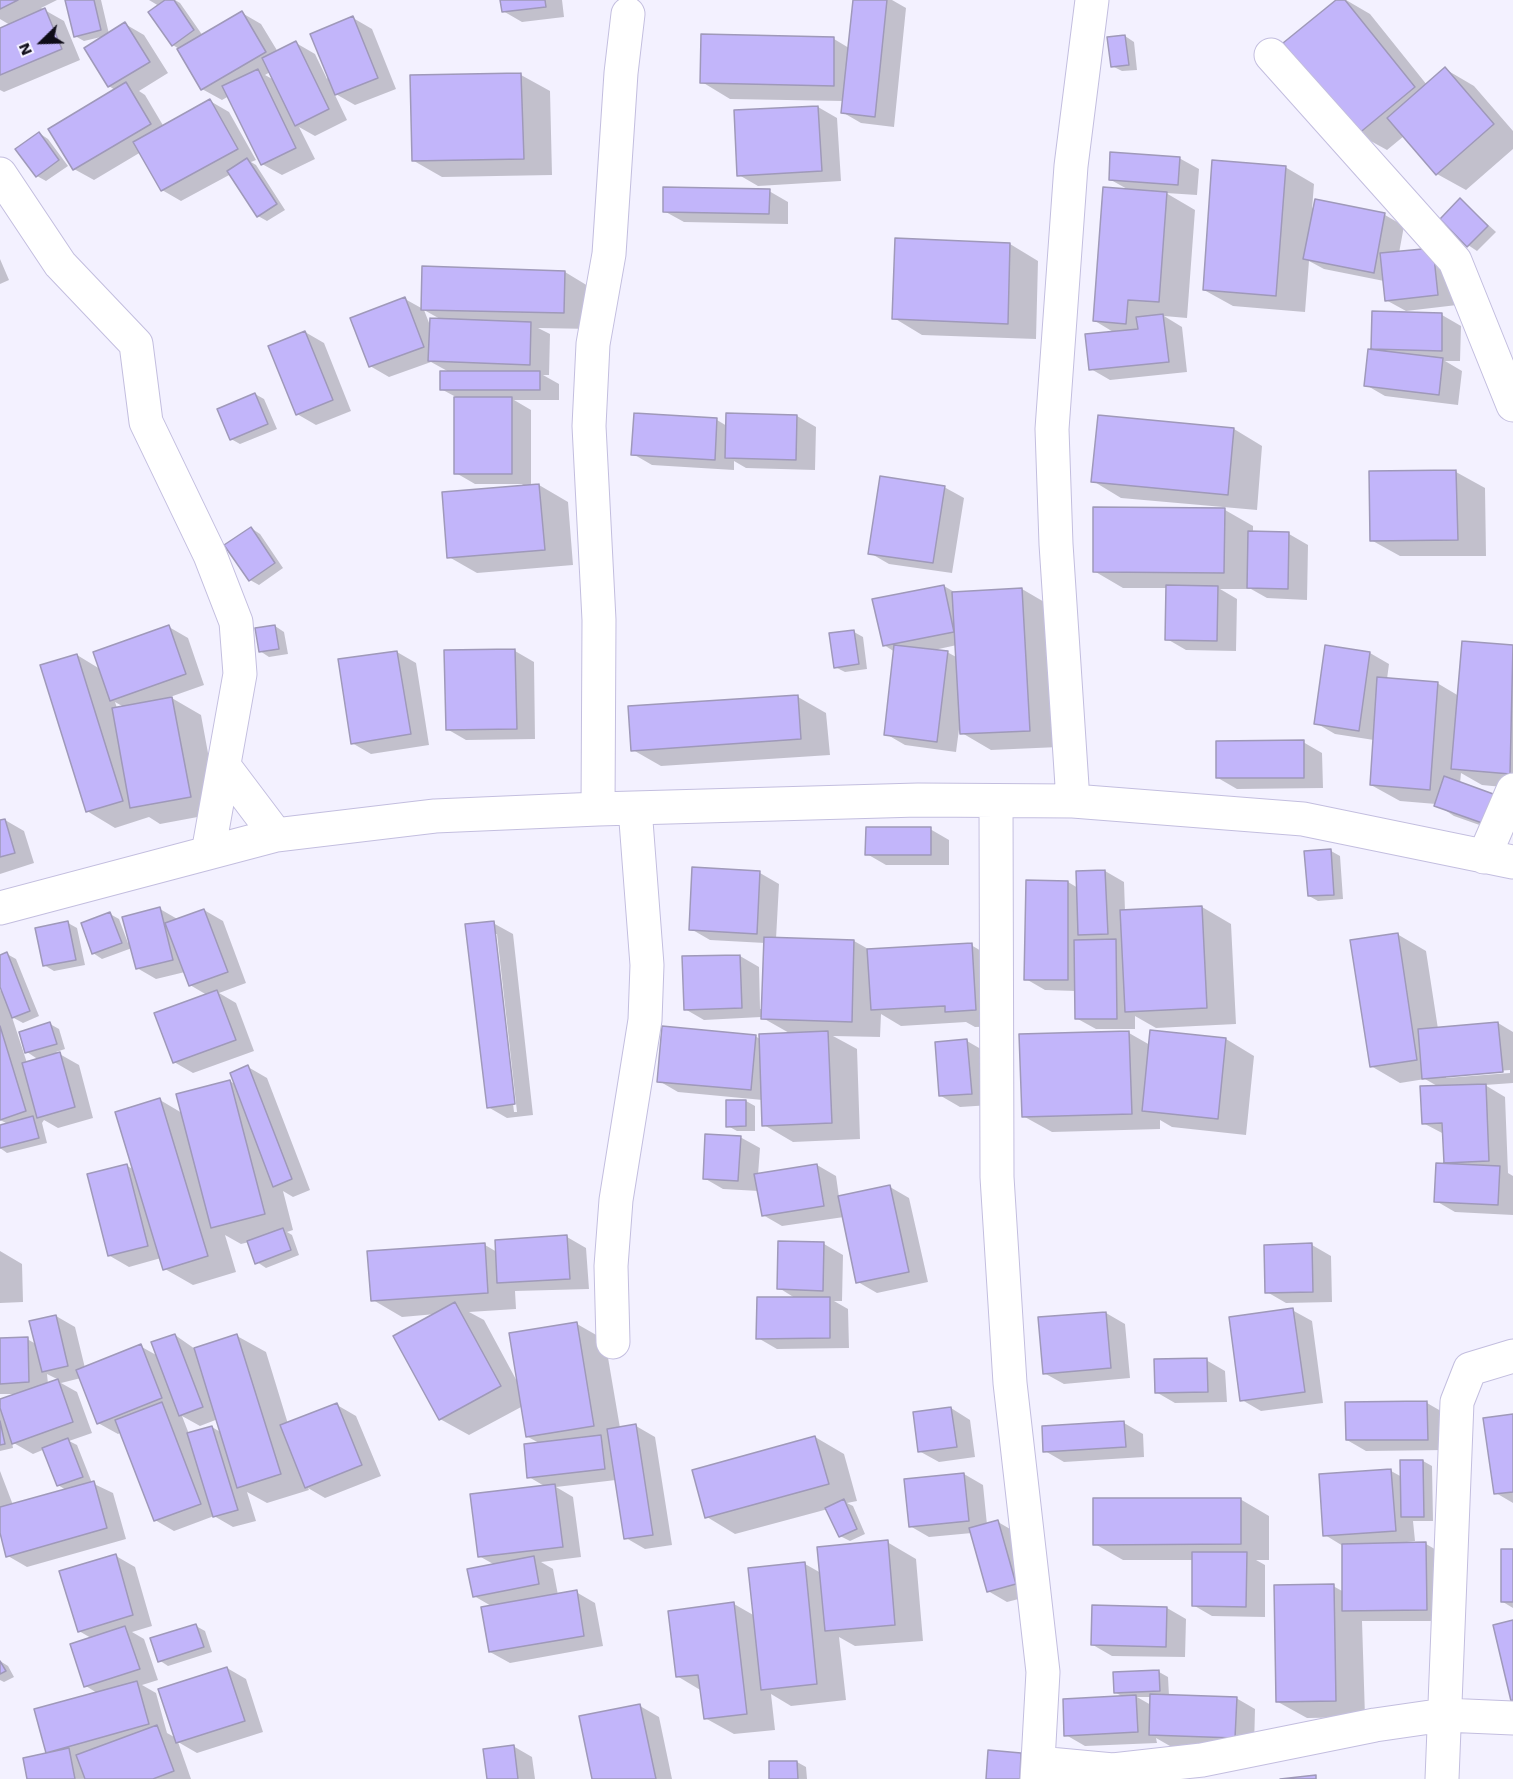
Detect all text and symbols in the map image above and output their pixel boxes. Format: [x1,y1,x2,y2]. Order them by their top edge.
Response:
north arrow [12,12,72,72]
text: N [14,40,36,58]

